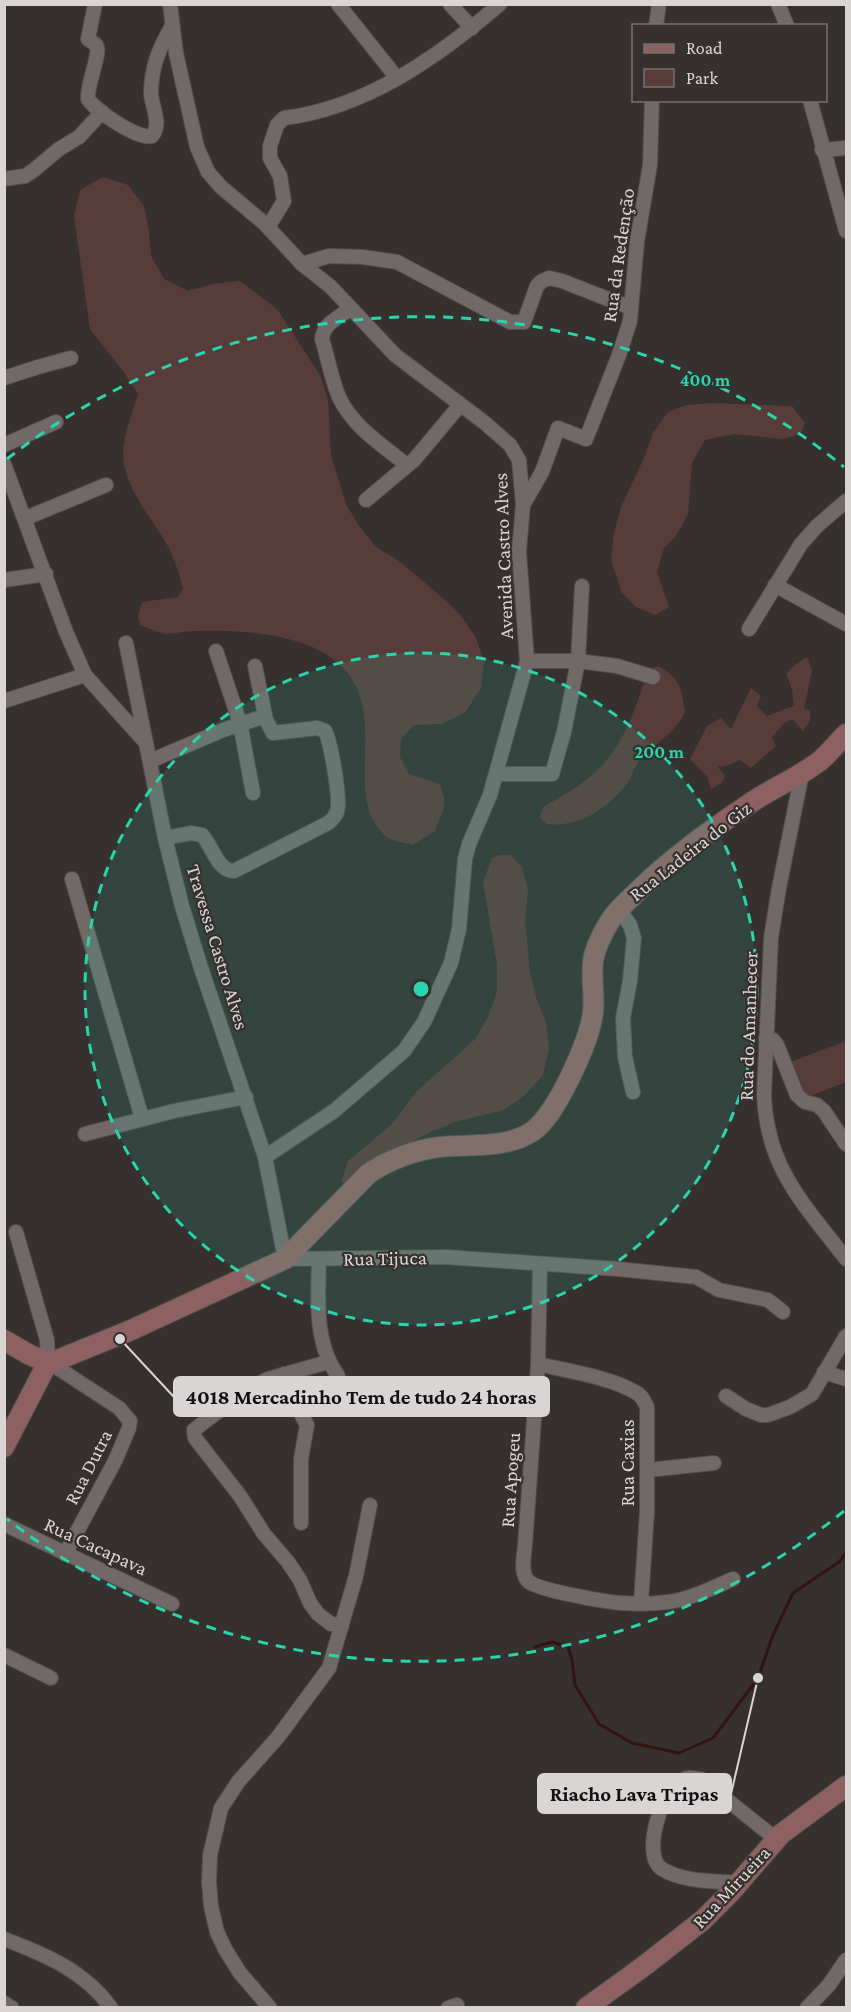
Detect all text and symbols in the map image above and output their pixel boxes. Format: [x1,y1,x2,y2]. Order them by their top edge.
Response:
legend [632,24,827,102]
text: Road [686,38,723,58]
text: Park [686,68,718,88]
street label: Rua da Redenção [598,186,639,324]
text: 400 m [680,370,731,390]
street label: Avenida Castro Alves [489,472,517,640]
text: 200 m [634,742,685,762]
street label: Rua Ladeira do Giz [625,797,755,905]
street label: Travessa Castro Alves [182,862,254,1032]
street label: Rua do Amanhecer [734,951,762,1101]
centre of rings [411,979,431,999]
street label: Rua Tijuca [343,1246,427,1271]
callout: 4018 Mercadinho Tem de tudo 24 horas [174,1377,549,1416]
text: 4018 Mercadinho Tem de tudo 24 horas [186,1385,537,1409]
street label: Rua Caxias [616,1419,638,1507]
street label: Rua Dutra [60,1426,116,1508]
street label: Rua Apogeu [496,1431,525,1528]
street label: Rua Cacapava [41,1513,151,1580]
callout: Riacho Lava Tripas [538,1774,731,1813]
text: Riacho Lava Tripas [550,1782,719,1806]
street label: Rua Mirueira [687,1841,775,1933]

